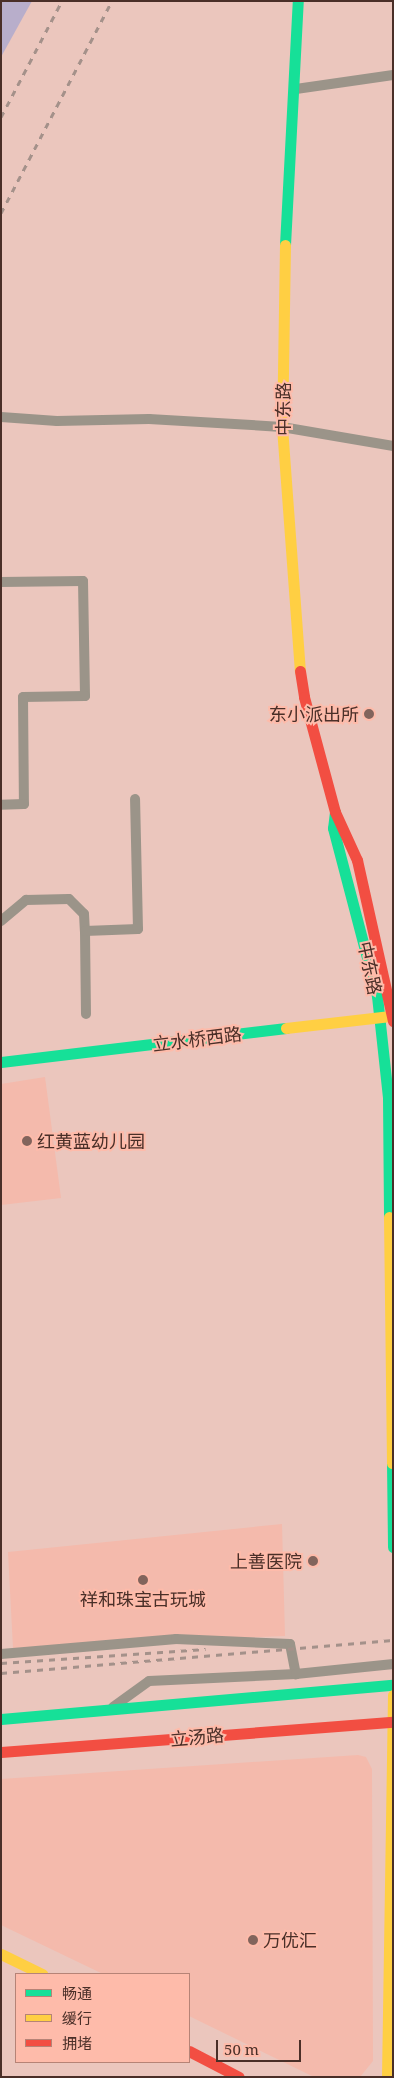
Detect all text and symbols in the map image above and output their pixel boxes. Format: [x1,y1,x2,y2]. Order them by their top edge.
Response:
street label: 中东路 [272,382,294,436]
place label: 东小派出所 [269,703,359,725]
marker: 东小派出所 [363,708,375,720]
street label: 中东路 [354,939,386,997]
street label: 立水桥西路 [151,1023,243,1055]
place label: 红黄蓝幼儿园 [37,1130,145,1152]
marker: 红黄蓝幼儿园 [21,1135,33,1147]
place label: 上善医院 [230,1550,302,1572]
marker: 上善医院 [306,1554,320,1568]
marker: 祥和珠宝古玩城 [137,1574,149,1586]
place label: 祥和珠宝古玩城 [80,1588,206,1610]
street label: 立汤路 [169,1724,225,1750]
place label: 万优汇 [263,1929,317,1951]
marker: 万优汇 [247,1934,259,1946]
legend [15,1973,190,2063]
text: 畅通 [62,1983,92,2003]
text: 缓行 [62,2008,92,2028]
scale bar [219,2030,304,2062]
text: 拥堵 [62,2033,92,2053]
text: 50 m [224,2039,259,2059]

